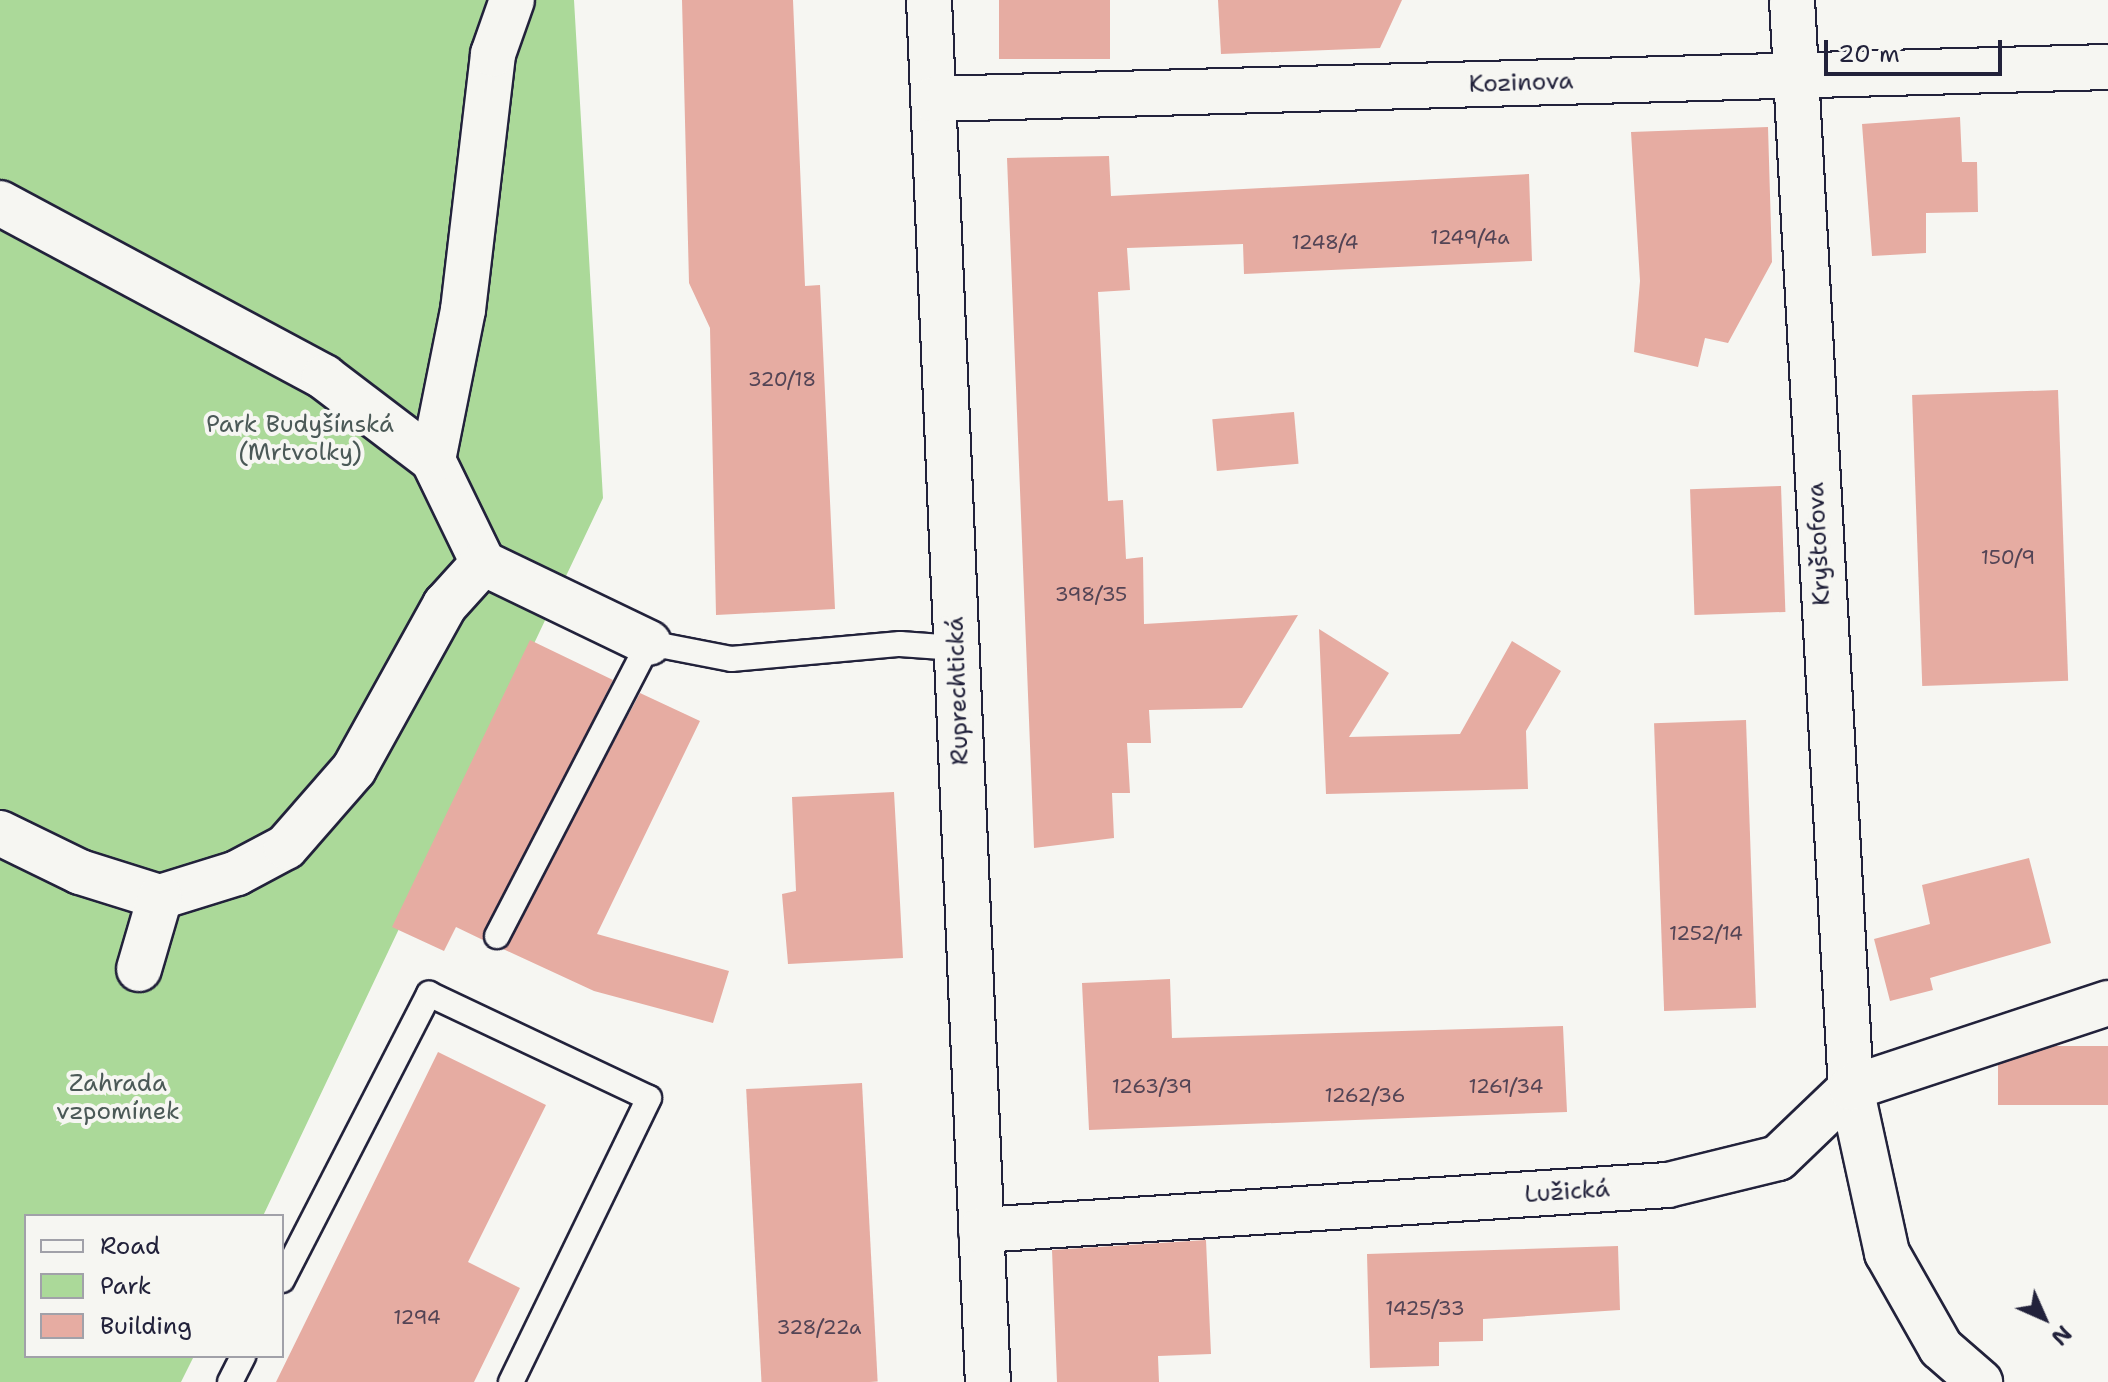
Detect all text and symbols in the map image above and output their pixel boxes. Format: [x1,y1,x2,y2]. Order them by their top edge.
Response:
scale bar [1828,24,2006,74]
text: 20 m [1838,38,1900,70]
street label: Kozinova [1468,67,1574,99]
house number: 1249/4a [1430,225,1510,249]
house number: 1248/4 [1291,230,1359,254]
house number: 320/18 [748,367,816,391]
park label: Park Budyšínská (Mrtvolky) [206,411,394,467]
street label: Kryštofova [1801,481,1837,607]
house number: 150/9 [1981,545,2035,569]
house number: 398/35 [1055,582,1127,606]
street label: Ruprechtická [941,616,975,766]
house number: 1252/14 [1669,921,1743,945]
park label: Zahrada vzpomínek [56,1070,180,1126]
house number: 1263/39 [1112,1074,1192,1098]
house number: 1261/34 [1469,1074,1543,1098]
house number: 1262/36 [1324,1083,1406,1107]
street label: Lužická [1523,1175,1611,1209]
legend [24,1214,284,1358]
text: Road [100,1230,160,1262]
text: Park [100,1270,152,1302]
north arrow [2004,1278,2084,1358]
house number: 1425/33 [1385,1296,1465,1320]
house number: 1294 [393,1305,441,1329]
text: Building [100,1310,192,1342]
house number: 328/22a [777,1315,861,1339]
text: N [2045,1319,2078,1352]

